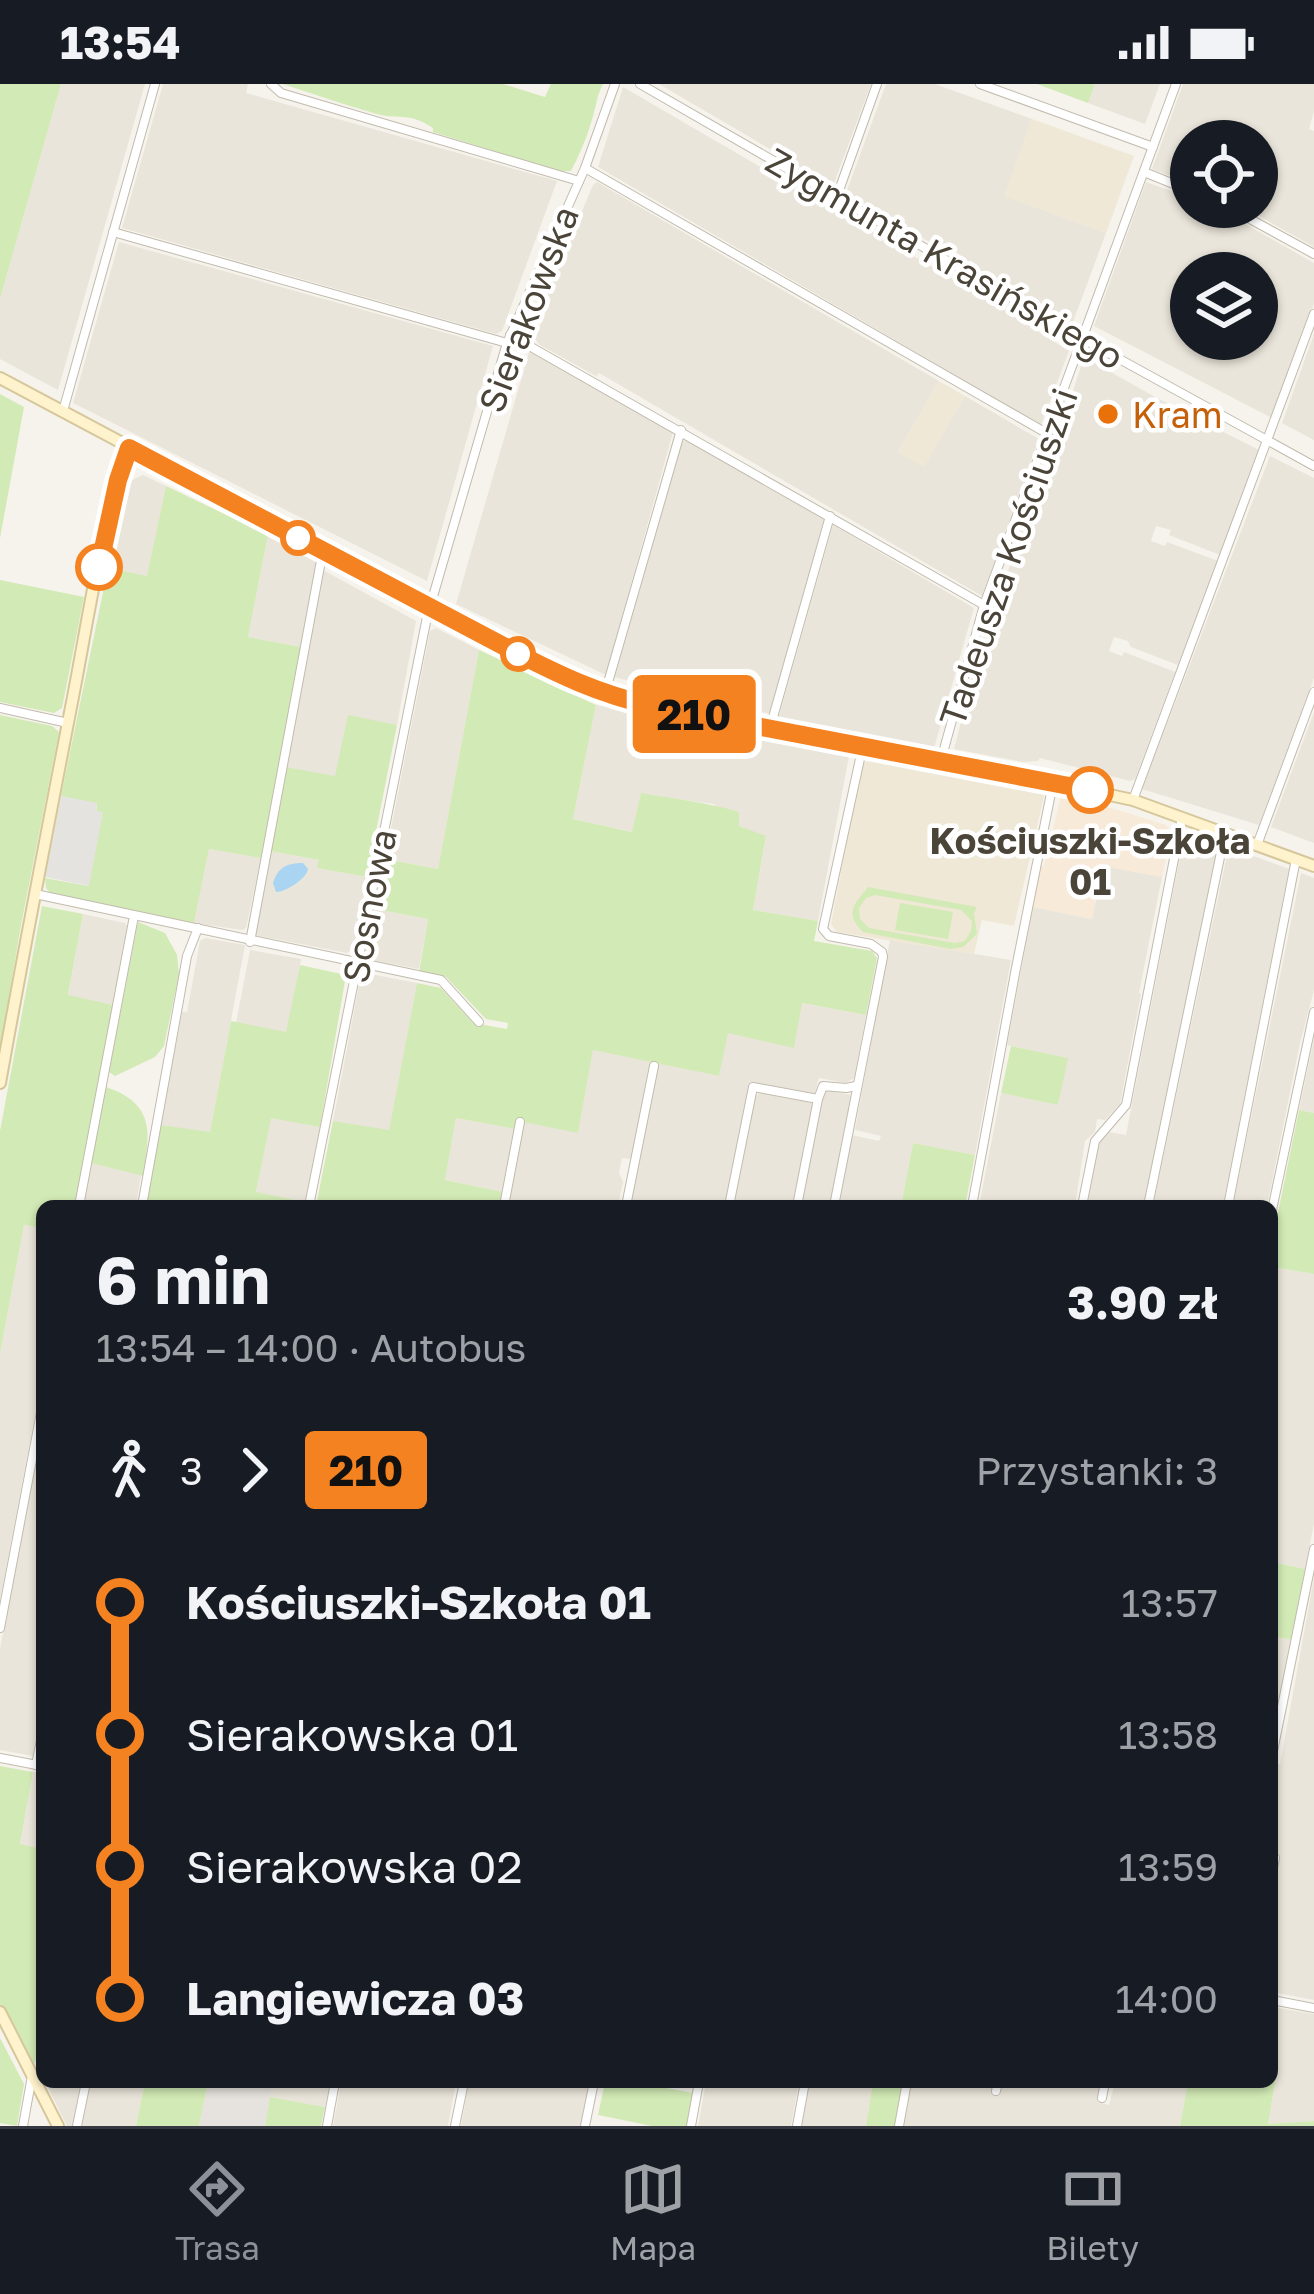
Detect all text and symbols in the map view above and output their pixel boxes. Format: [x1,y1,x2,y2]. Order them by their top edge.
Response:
text: 13:54 [60,15,181,69]
map controls [1170,120,1278,360]
button: locate [1170,120,1278,228]
street label: Zygmunta Krasińskiego [759,138,1131,378]
street label: Sierakowska [469,200,587,418]
button: layers [1170,252,1278,360]
street label: Tadeusza Kościuszki [930,383,1086,731]
place label: Kram [1132,393,1223,436]
marker: Kram [1095,401,1121,427]
unlabelled marker [282,522,314,554]
unlabelled marker [77,545,121,589]
unlabelled marker [502,638,534,670]
line badge: 210 [625,675,763,753]
text: 210 [657,689,731,739]
marker: Kościuszki-Szkoła 01 [1068,768,1112,812]
place label: Kościuszki-Szkoła 01 [929,819,1251,903]
street label: Sosnowa [333,825,405,987]
text: 6 min [96,1239,270,1319]
text: 3.90 zł [1067,1275,1218,1329]
text: 13:54 – 14:00 · Autobus [96,1324,526,1371]
icon: walk [96,1437,162,1503]
icon: forward [221,1437,287,1503]
text: 210 [329,1445,403,1495]
text: 3 [180,1447,203,1494]
text: Przystanki: 3 [976,1447,1218,1494]
text: Kościuszki-Szkoła 01 [186,1575,651,1629]
text: 13:57 [1121,1579,1218,1626]
text: Sierakowska 01 [186,1707,518,1761]
text: 13:58 [1118,1711,1218,1758]
text: Sierakowska 02 [186,1839,523,1893]
text: 13:59 [1118,1843,1218,1890]
text: Langiewicza 03 [186,1971,524,2025]
text: 14:00 [1115,1975,1218,2022]
tab: Trasa [175,2156,260,2267]
tab: Mapa [610,2156,696,2267]
tab: Bilety [1046,2156,1139,2267]

